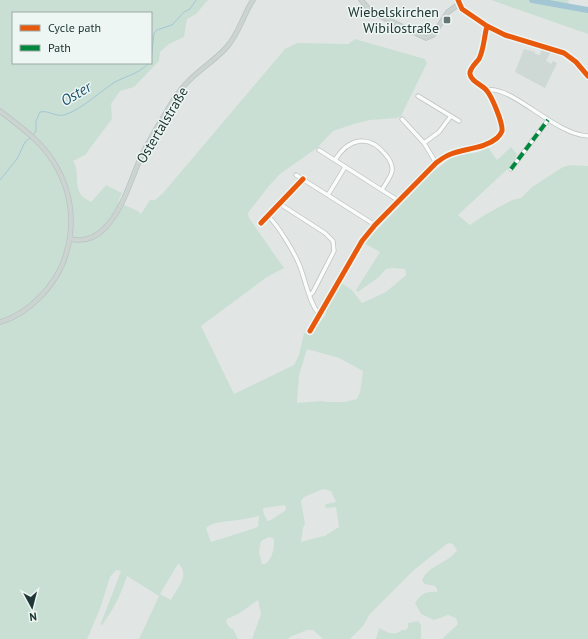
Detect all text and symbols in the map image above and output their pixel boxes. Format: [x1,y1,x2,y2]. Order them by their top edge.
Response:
place label: Wiebelskirchen Wibilostraße [348,3,439,37]
legend [12,12,152,64]
marker: Wiebelskirchen Wibilostraße [442,15,452,25]
text: Cycle path [48,20,101,35]
text: Path [48,40,71,55]
water label: Oster [57,77,95,110]
street label: Ostertalstraße [132,84,192,166]
north arrow [12,587,52,627]
text: N [29,610,38,624]

